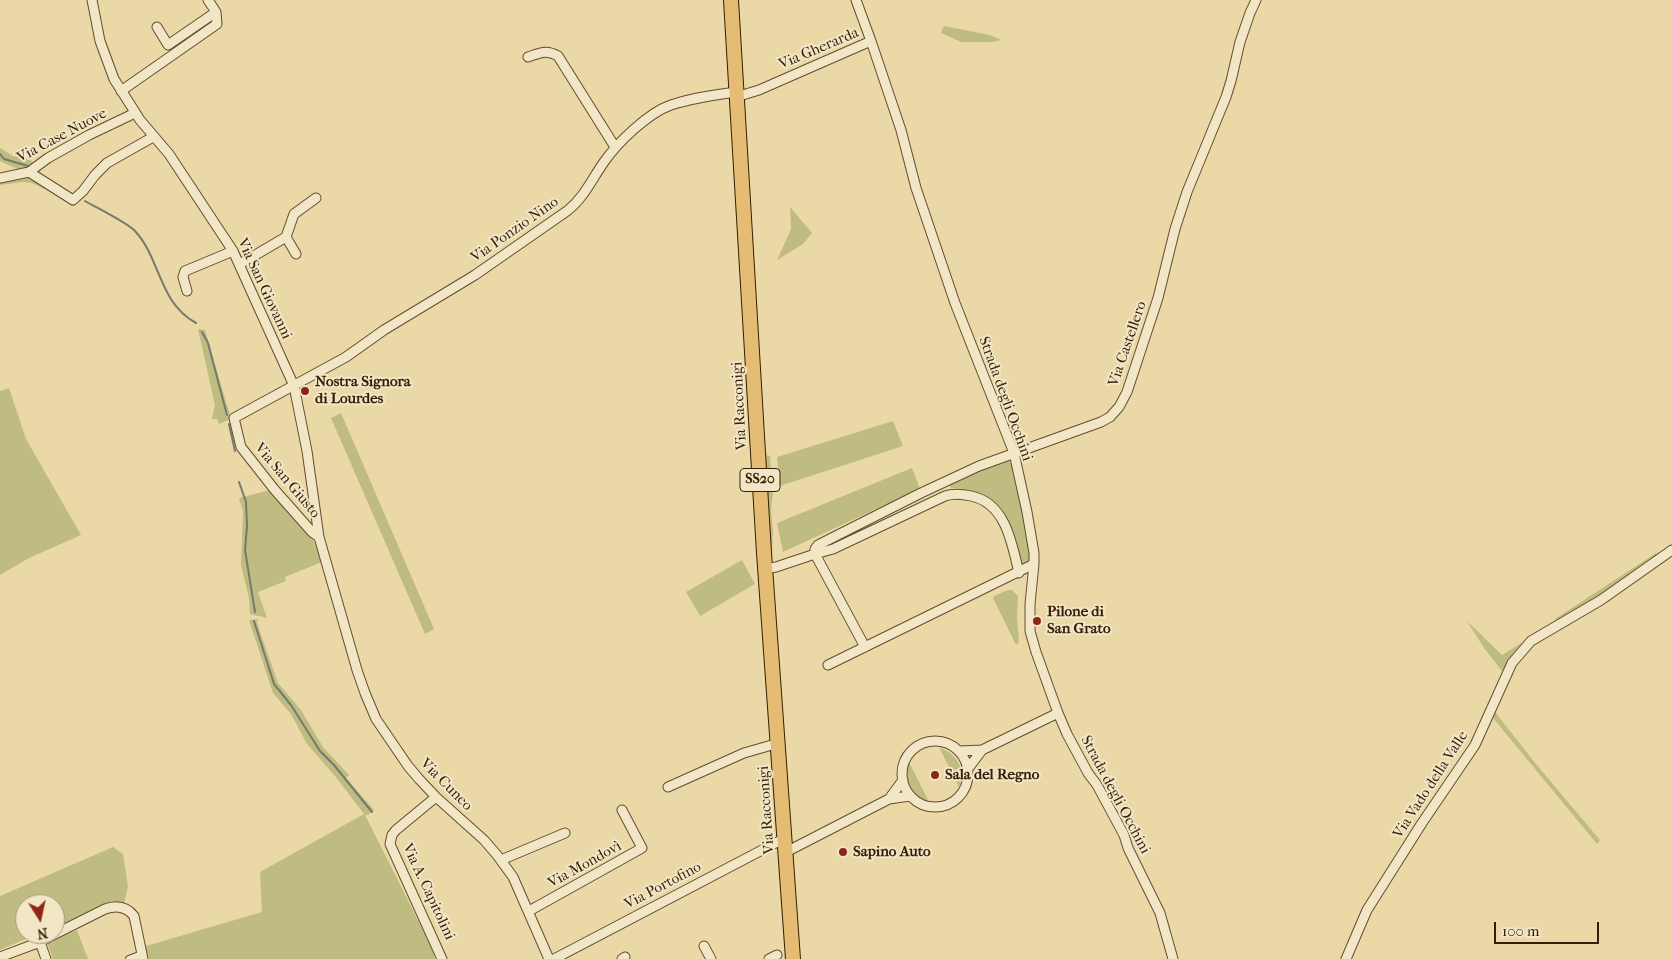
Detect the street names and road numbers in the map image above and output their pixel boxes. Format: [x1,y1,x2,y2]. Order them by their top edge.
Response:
street label: Via Gherarda [776,24,862,74]
street label: Via Case Nuove [14,105,110,167]
street label: Via Ponzio Nino [468,193,562,267]
street label: Via San Giovanni [233,236,295,342]
street label: Via Castellero [1105,299,1151,389]
street label: Strada degli Occhini [974,334,1036,464]
street label: Via Racconigi [729,361,751,451]
street label: Via San Giusto [250,440,324,522]
road number: SS20 [740,468,780,492]
street label: Via Vado della Valle [1390,728,1472,842]
street label: Strada degli Occhini [1076,733,1154,857]
street label: Via Cuneo [416,755,476,815]
street label: Via Racconigi [755,765,779,855]
street label: Via Mondovì [545,837,625,893]
street label: Via A. Capitolini [398,841,458,943]
street label: Via Portofino [621,858,705,914]

